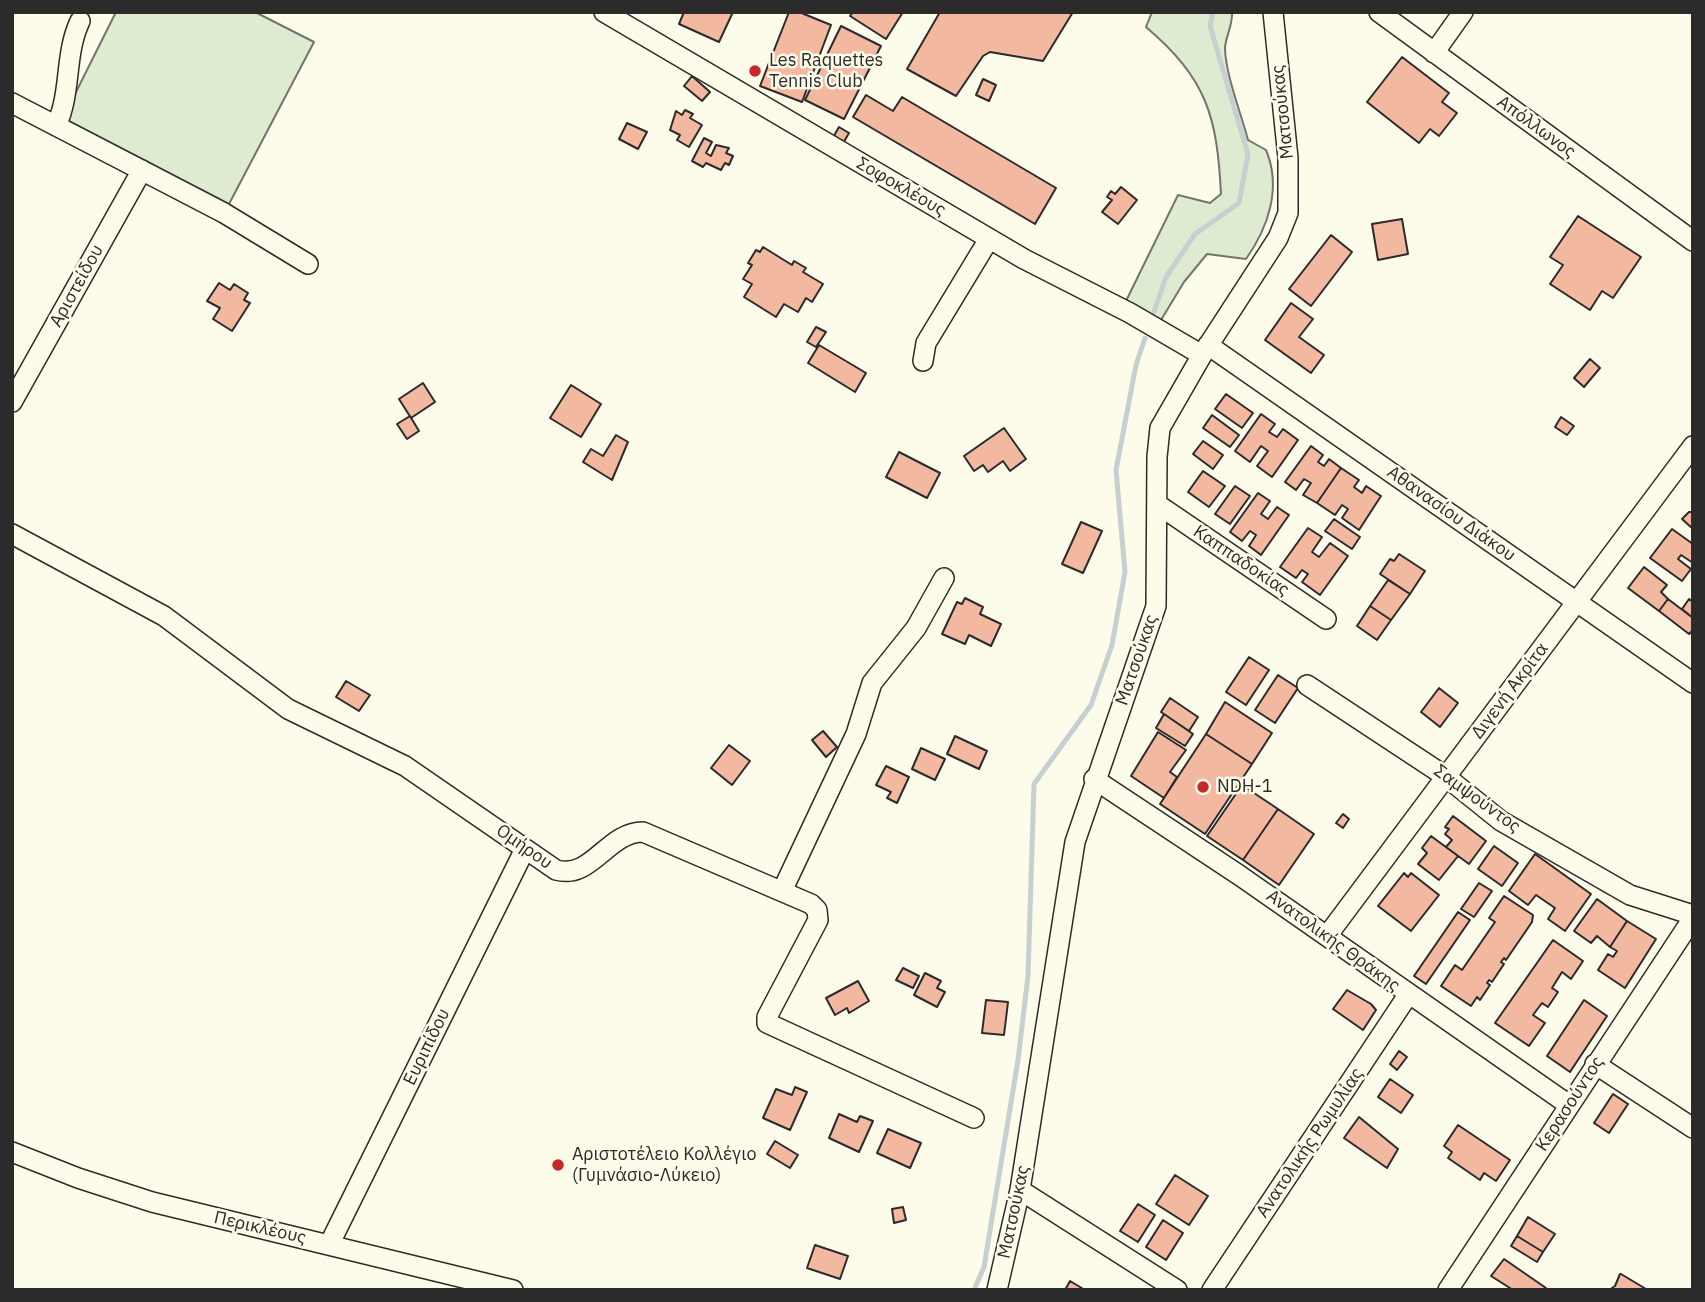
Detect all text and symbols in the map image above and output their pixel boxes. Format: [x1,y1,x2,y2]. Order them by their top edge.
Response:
place label: Les Raquettes Tennis Club [769,50,883,92]
marker: Les Raquettes Tennis Club [747,63,763,79]
street label: Ματσούκας [1267,64,1299,160]
street label: Απόλλωνος [1492,91,1580,163]
street label: Σοφοκλέους [853,153,949,221]
street label: Αριστείδου [46,241,108,331]
street label: Αθανασίου Διάκου [1383,462,1519,566]
street label: Καππαδοκίας [1189,521,1293,601]
street label: Ματσούκας [1111,612,1163,708]
street label: Διγενή Ακρίτα [1467,639,1553,743]
street label: Σαμψούντος [1429,760,1525,838]
place label: NDH-1 [1217,776,1273,798]
marker: NDH-1 [1195,779,1211,795]
street label: Ομήρου [492,820,556,874]
street label: Ανατολικής Θράκης [1262,885,1404,997]
street label: Ευριπίδου [399,1005,455,1089]
street label: Κερασούντος [1531,1052,1609,1156]
street label: Ανατολικής Ρωμυλίας [1252,1064,1368,1222]
place label: Αριστοτέλειο Κολλέγιο (Γυμνάσιο-Λύκειο) [572,1144,757,1186]
marker: Αριστοτέλειο Κολλέγιο (Γυμνάσιο-Λύκειο) [550,1157,566,1173]
street label: Ματσούκας [994,1163,1034,1261]
street label: Περικλέους [212,1207,308,1249]

